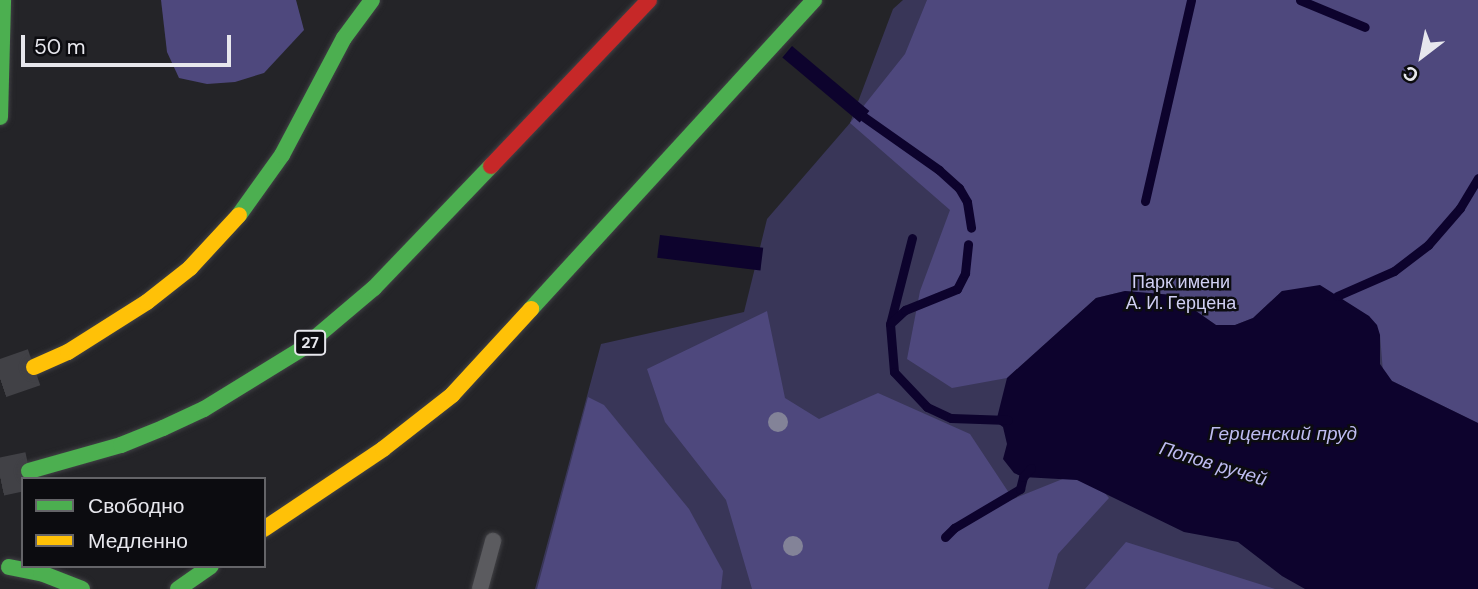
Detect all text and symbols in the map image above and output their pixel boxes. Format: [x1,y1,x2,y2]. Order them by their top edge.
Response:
scale bar [24,21,234,65]
north arrow [1387,21,1457,91]
text: 50 m [34,33,85,61]
text: С [1398,60,1423,88]
park label: Парк имени А. И. Герцена [1126,272,1236,314]
road number: 27 [292,330,328,356]
water label: Герценский пруд [1209,423,1357,445]
water label: Попов ручей [1157,437,1269,491]
legend [21,477,266,568]
text: Свободно [88,492,185,520]
text: Медленно [88,527,188,555]

